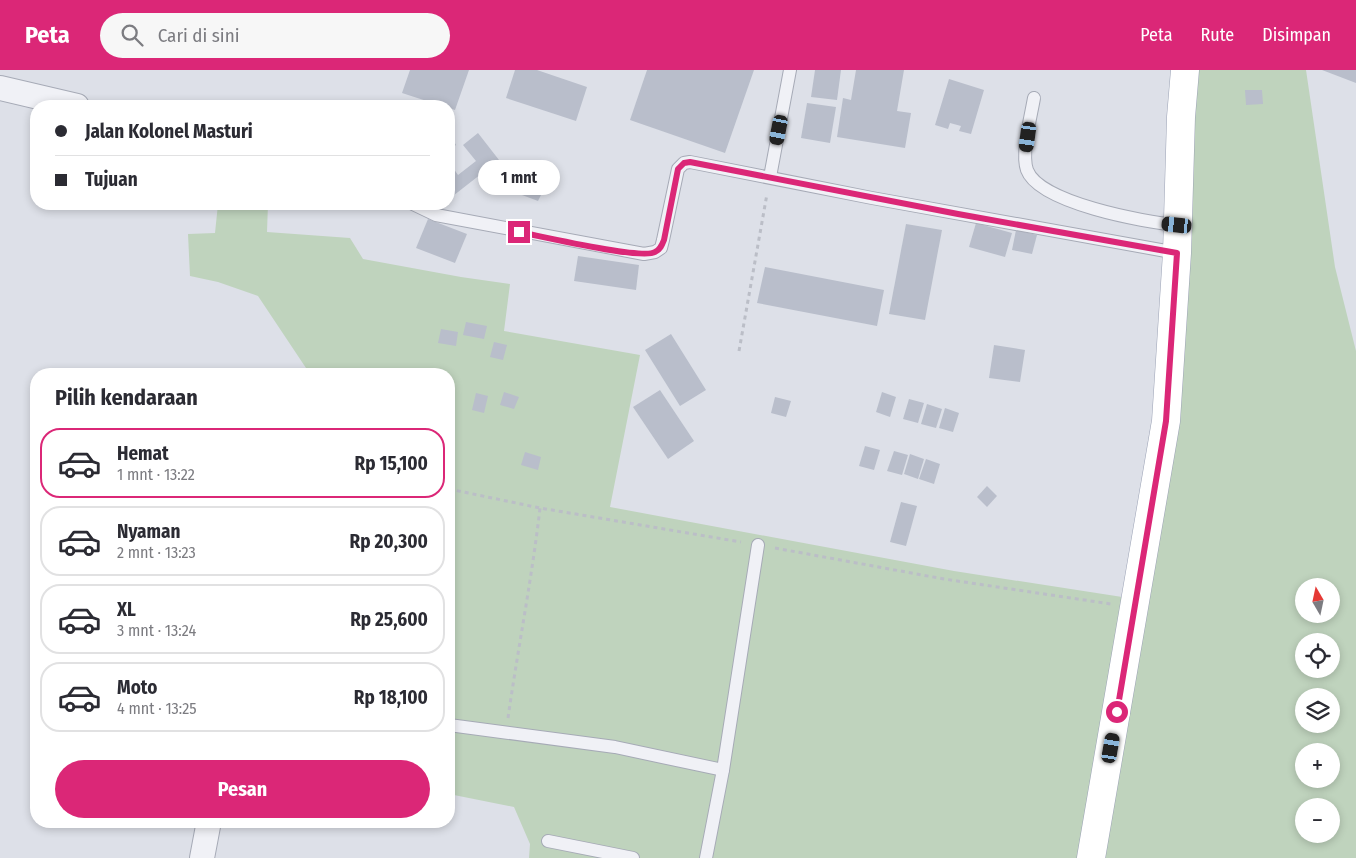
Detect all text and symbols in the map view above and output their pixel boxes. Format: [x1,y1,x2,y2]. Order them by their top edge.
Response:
search box [100,13,450,58]
text: Peta [25,21,70,49]
icon: search [118,21,146,49]
text: Cari di sini [158,24,239,47]
text: Peta [1140,24,1172,46]
text: Rute [1200,24,1234,46]
text: Disimpan [1262,24,1331,46]
car [768,114,789,146]
text: Jalan Kolonel Masturi [85,120,253,143]
car [1018,121,1037,153]
callout: 1 mnt [478,160,560,194]
text: Tujuan [85,168,138,191]
text: 1 mnt [501,168,537,187]
car [1161,216,1192,234]
route end [508,221,530,243]
text: Pilih kendaraan [55,384,198,411]
icon: car [57,441,102,486]
text: Hemat [117,442,169,465]
text: Rp 15,100 [355,452,428,475]
text: 1 mnt · 13:22 [117,465,195,484]
icon: car [57,519,102,564]
text: Nyaman [117,520,180,543]
text: Rp 20,300 [350,530,428,553]
text: 2 mnt · 13:23 [117,543,196,562]
north arrow [1295,578,1340,622]
map controls [1295,578,1340,843]
icon: car [57,597,102,642]
text: XL [117,598,136,621]
text: Rp 25,600 [350,608,428,631]
text: 3 mnt · 13:24 [117,621,196,640]
button: locate [1295,633,1340,678]
icon: car [57,675,102,720]
text: Moto [117,676,157,699]
text: Rp 18,100 [354,686,428,709]
button: layers [1295,688,1340,733]
text: 4 mnt · 13:25 [117,699,197,718]
route start [1106,701,1128,723]
car [1101,732,1120,764]
button: + [1295,743,1340,788]
button: Pesan [55,760,430,818]
button: − [1295,798,1340,843]

